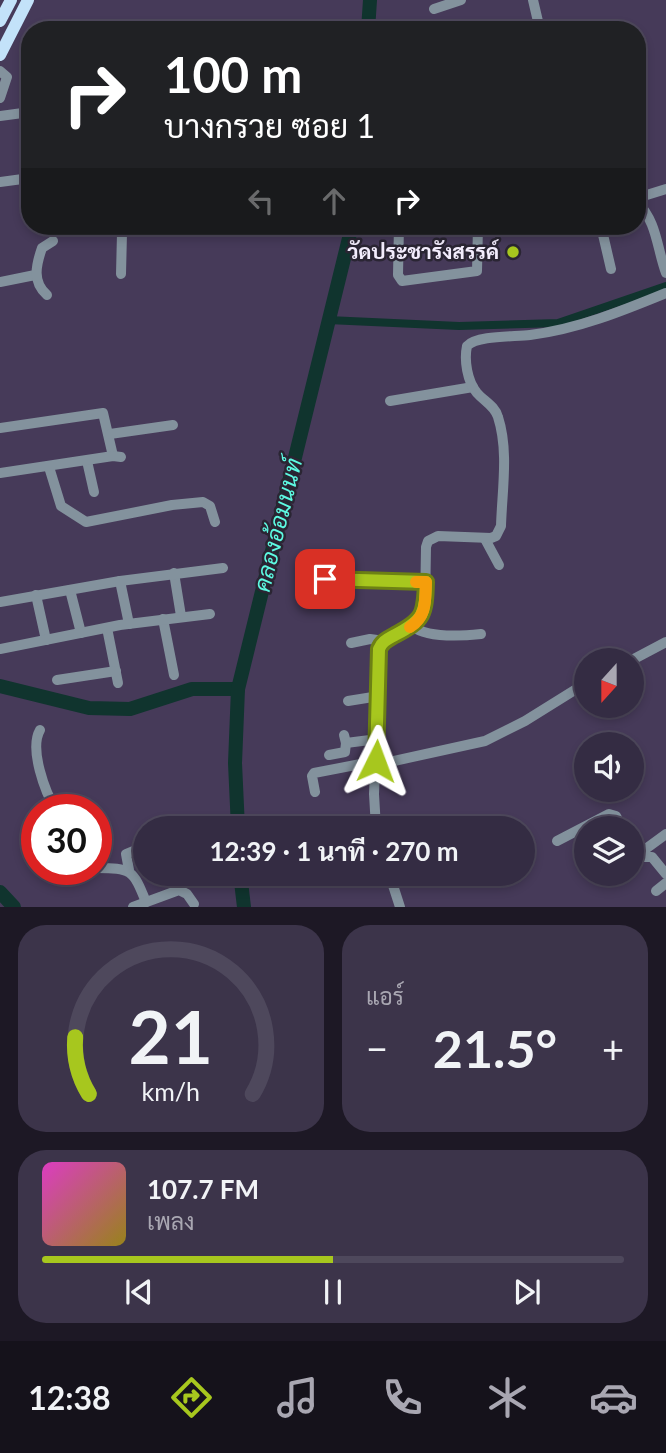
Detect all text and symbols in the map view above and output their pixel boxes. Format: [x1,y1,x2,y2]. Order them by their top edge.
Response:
text: 100 m [164,45,302,103]
icon: right [49,49,140,140]
text: บางกรวย ซอย 1 [164,106,375,145]
icon: left [242,182,280,220]
icon: ahead [315,182,353,220]
icon: right [388,182,426,220]
place label: วัดประชารังสรรค์ [347,238,500,263]
marker: วัดประชารังสรรค์ [505,244,521,260]
water label: คลองอ้อมนนท์ [246,452,308,594]
pin [295,549,355,609]
icon: arrive [306,560,344,598]
north arrow [574,648,644,718]
map controls [574,648,644,886]
position arrow [339,724,413,798]
button: sound [574,732,644,802]
speed limit sign: 30 [21,794,112,885]
button: layers [574,816,644,886]
text: 12:39 · 1 นาที · 270 m [209,835,459,867]
text: แอร์ [366,982,404,1010]
text: 21 [129,993,213,1081]
text: 21.5° [433,1017,557,1079]
text: − [366,1025,388,1071]
text: + [602,1025,624,1071]
text: km/h [142,1076,200,1106]
text: 107.7 FM [147,1173,259,1205]
text: เพลง [147,1207,194,1235]
icon: previous [120,1273,158,1311]
icon: pause [314,1273,352,1311]
icon: next [508,1273,546,1311]
icon: directions [167,1373,216,1422]
icon: music [273,1373,322,1422]
icon: phone [378,1373,427,1422]
icon: climate [483,1373,532,1422]
icon: car [589,1373,638,1422]
text: 12:38 [28,1378,111,1417]

